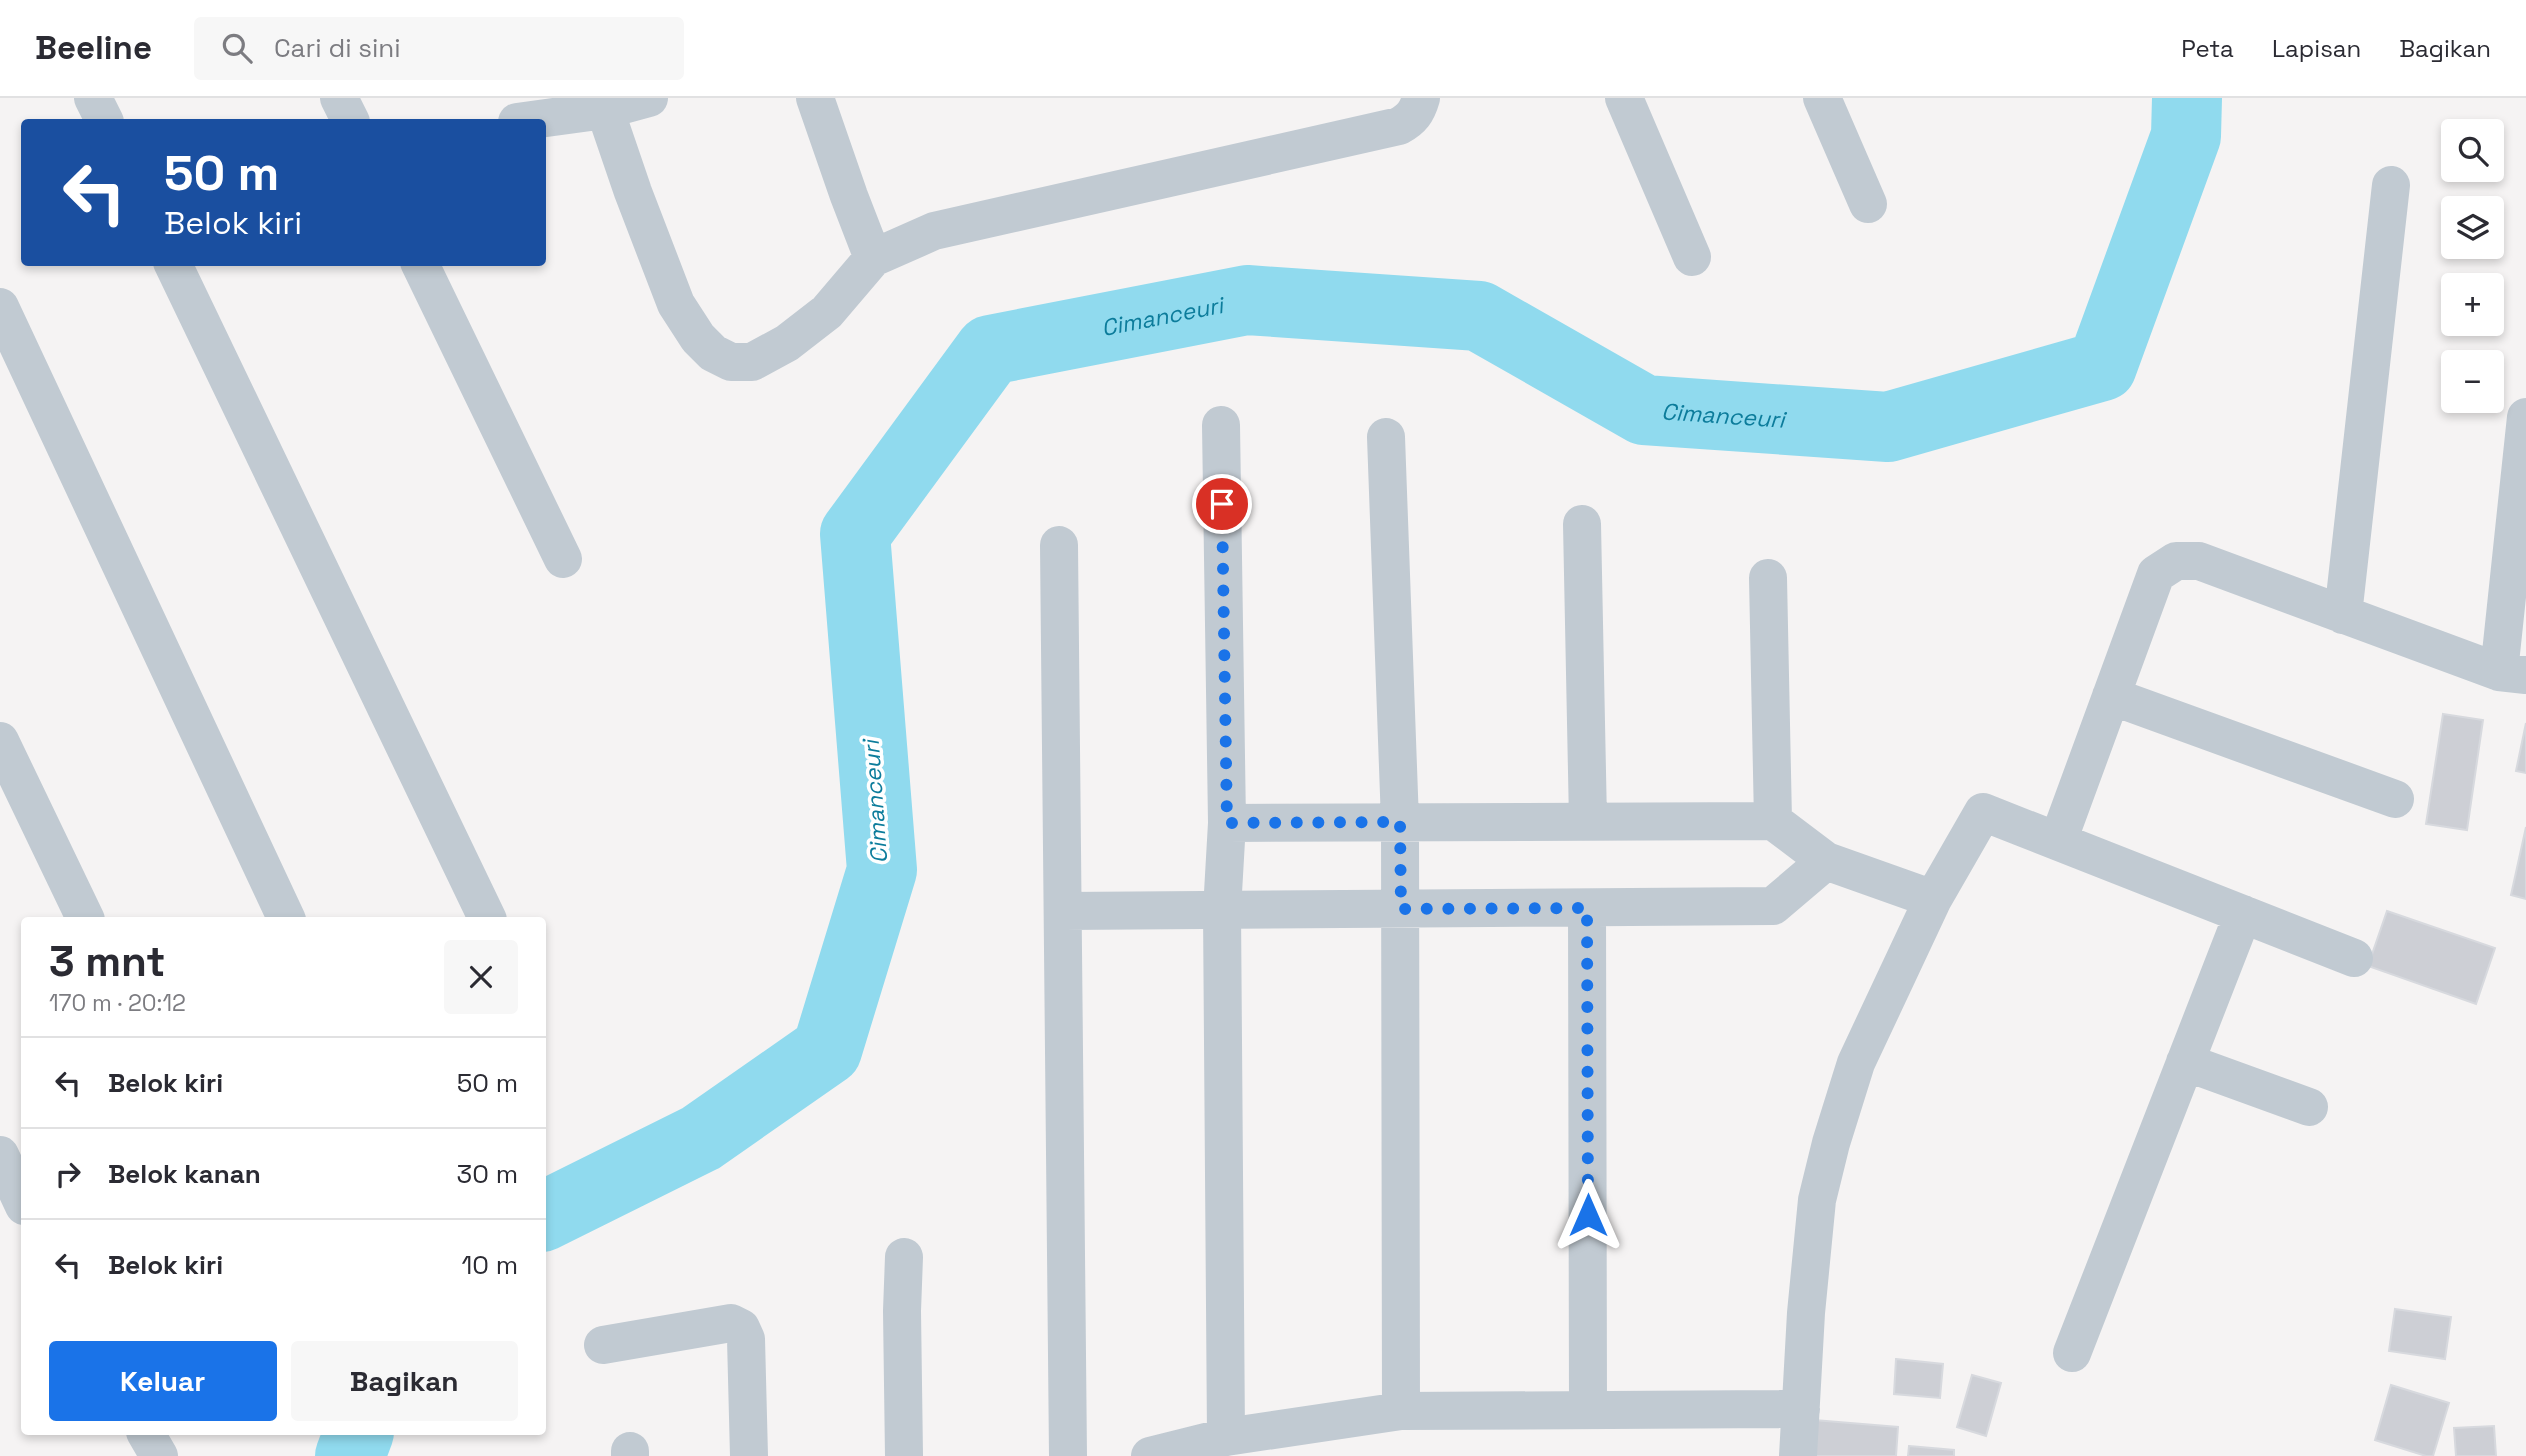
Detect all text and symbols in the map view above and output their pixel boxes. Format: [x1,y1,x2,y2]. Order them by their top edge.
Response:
search box [194,17,684,80]
text: Beeline [35,27,152,69]
icon: search [218,29,256,67]
text: Cari di sini [274,31,401,65]
text: Peta [2181,33,2234,64]
text: Lapisan [2272,33,2361,64]
text: Bagikan [2399,33,2491,64]
map controls [2441,119,2504,413]
button: search [2441,119,2504,182]
text: 50 m [164,142,279,204]
icon: left [49,147,140,238]
button: layers [2441,196,2504,259]
text: Belok kiri [164,203,302,243]
button: + [2441,273,2504,336]
water label: Cimanceuri [1099,290,1228,343]
button: − [2441,350,2504,413]
water label: Cimanceuri [1660,396,1788,435]
pin [1192,474,1252,534]
icon: arrive [1203,485,1241,523]
water label: Cimanceuri [856,737,894,865]
text: 3 mnt [49,935,166,988]
button: close [444,940,518,1014]
text: 170 m · 20:12 [49,988,186,1018]
icon: left [49,1064,87,1102]
text: Belok kiri [108,1066,223,1100]
text: 50 m [457,1066,518,1100]
icon: right [49,1155,87,1193]
text: Belok kanan [108,1157,261,1191]
text: 30 m [457,1157,518,1191]
position arrow [1551,1178,1625,1252]
icon: left [49,1246,87,1284]
text: Belok kiri [108,1248,223,1282]
text: 10 m [461,1248,518,1282]
button: Keluar [49,1341,277,1421]
button: Bagikan [291,1341,518,1421]

